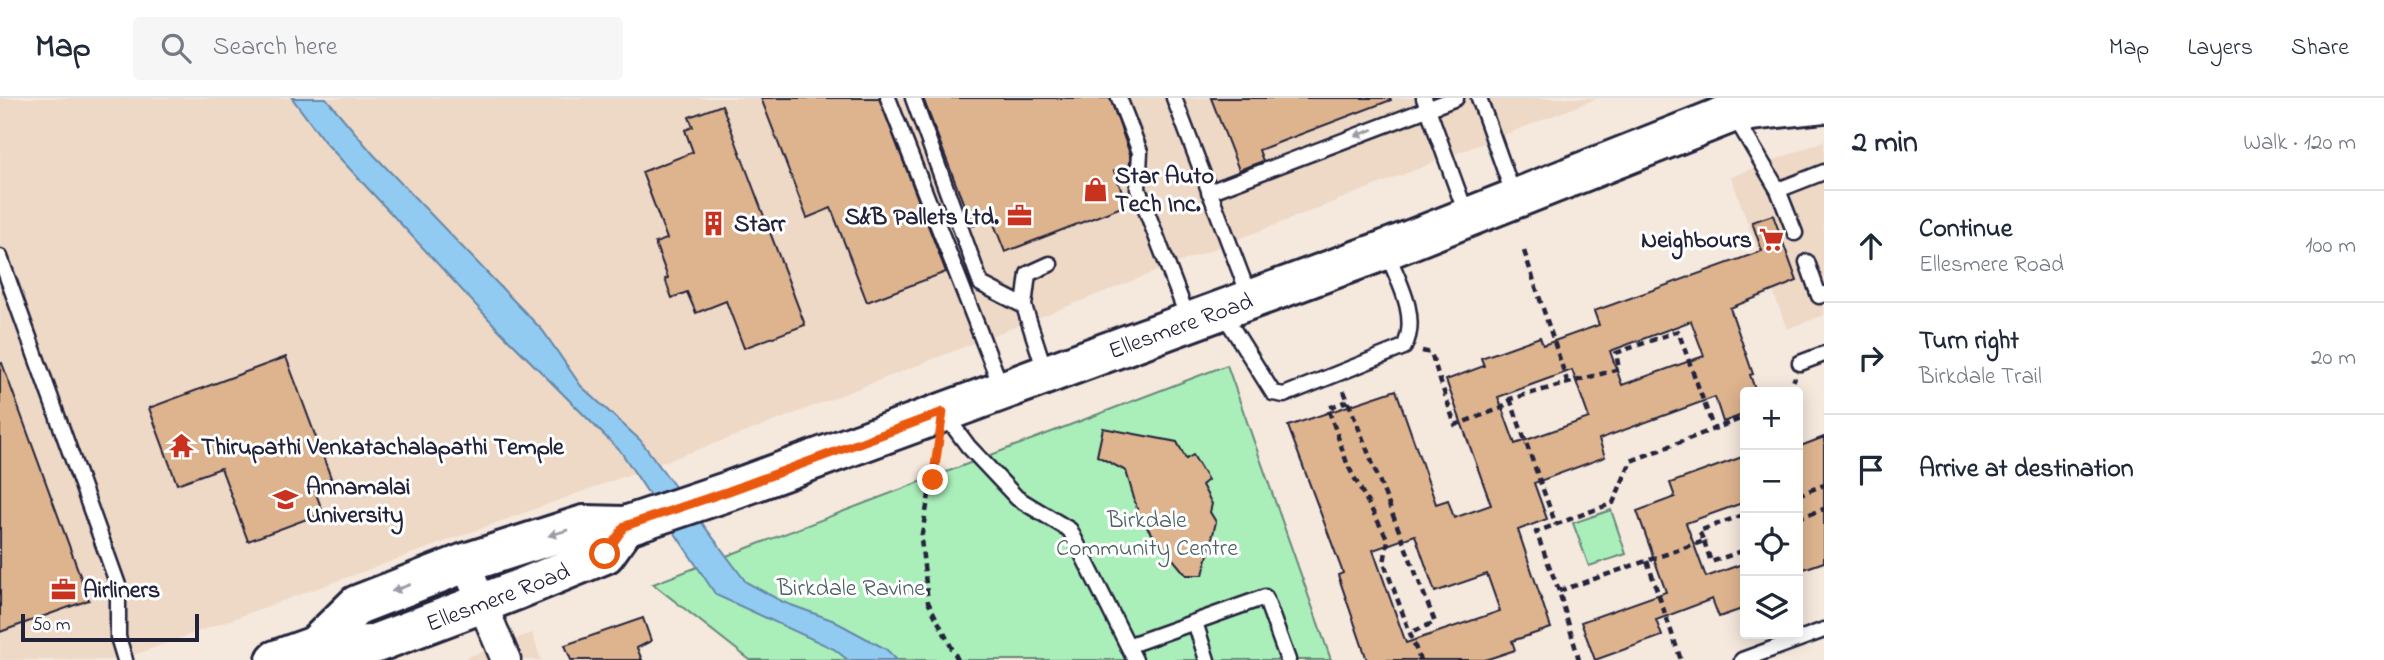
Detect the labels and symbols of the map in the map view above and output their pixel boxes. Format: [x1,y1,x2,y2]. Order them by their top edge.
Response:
one-way arrow [1353,127,1374,138]
place label: Star Auto Tech Inc. [1115,160,1214,223]
shop icon: Star Auto Tech Inc. [1081,175,1109,203]
place label: S&B Pallets Ltd. [845,201,999,236]
office icon: S&B Pallets Ltd. [1005,202,1033,230]
place label: Starr [734,208,786,243]
building icon: Starr [700,209,728,237]
place label: Neighbours [1641,224,1752,260]
supermarket icon: Neighbours [1758,225,1786,253]
street label: Ellesmere Road [1104,285,1259,370]
place label: Thirupathi Venkatachalapathi Temple [201,431,565,466]
temple icon: Thirupathi Venkatachalapathi Temple [167,432,195,460]
route end [917,464,948,495]
place label: Annamalai University [306,471,410,535]
school or university icon: Annamalai University [272,486,300,514]
park label: Birkdale Community Centre [1056,504,1238,568]
one-way arrow [547,528,568,539]
route start [589,538,620,569]
street label: Ellesmere Road [422,555,576,643]
park label: Birkdale Ravine [776,572,925,607]
place label: Airliners [83,574,160,609]
office icon: Airliners [49,575,77,603]
one-way arrow [391,582,412,593]
scale bar [21,611,200,643]

